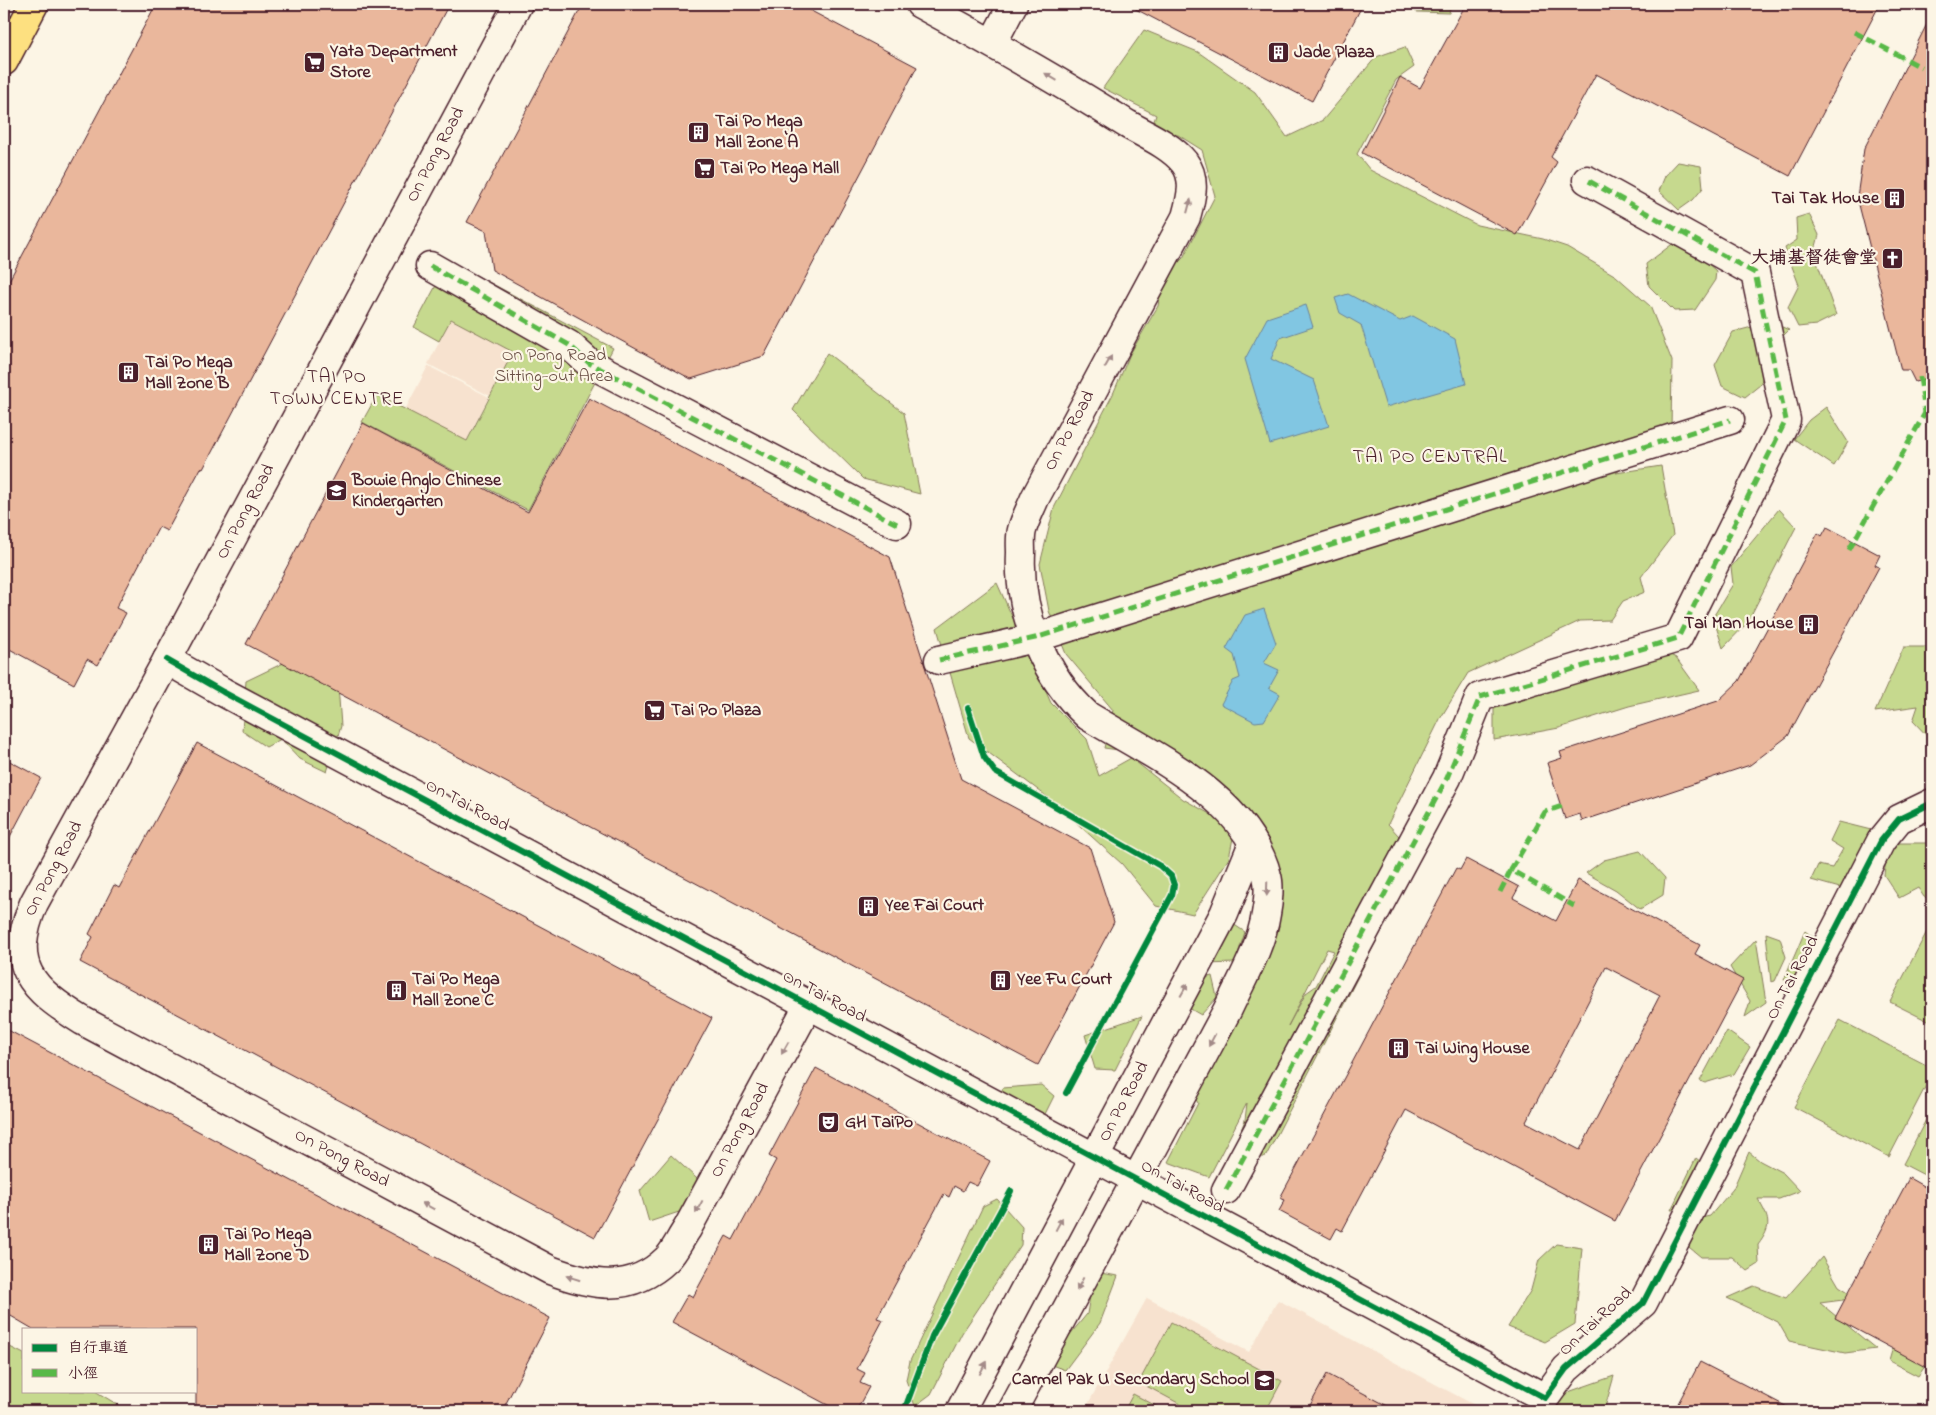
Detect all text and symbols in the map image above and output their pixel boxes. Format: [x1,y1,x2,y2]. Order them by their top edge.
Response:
place label: Yata Department Store [329,39,459,86]
place label: Jade Plaza [1294,40,1375,66]
building icon: Jade Plaza [1266,41,1290,65]
supermarket icon: Yata Department Store [302,50,326,74]
one-way arrow [1044,72,1057,81]
street label: On Pong Road [400,103,473,208]
place label: Tai Po Mega Mall Zone A [715,109,803,156]
building icon: Tai Po Mega Mall Zone A [687,120,711,144]
place label: Tai Po Mega Mall [720,156,839,183]
supermarket icon: Tai Po Mega Mall [692,157,716,181]
place label: Tai Tak House [1772,186,1880,212]
building icon: Tai Tak House [1883,187,1907,211]
one-way arrow [1185,198,1193,214]
place label: 大埔基督徒會堂 [1751,246,1877,272]
church icon: 大埔基督徒會堂 [1881,247,1905,271]
park label: On Pong Road Sitting-out Area [495,343,613,391]
place label: Tai Po Mega Mall Zone B [145,350,233,397]
one-way arrow [1103,356,1112,369]
building icon: Tai Po Mega Mall Zone B [117,361,141,385]
district label: TAI PO TOWN CENTRE [270,364,404,413]
street label: On Po Road [1038,386,1102,476]
district label: TAI PO CENTRAL [1353,443,1507,472]
street label: On Pong Road [210,460,283,565]
place label: Bowie Anglo Chinese Kindergarten [351,468,502,516]
school or university icon: Bowie Anglo Chinese Kindergarten [324,479,348,503]
place label: Tai Man House [1684,611,1794,637]
building icon: Tai Man House [1797,612,1821,636]
place label: Tai Po Plaza [671,698,762,724]
supermarket icon: Tai Po Plaza [643,699,667,723]
street label: On Tai Road [420,773,514,839]
street label: On Pong Road [18,817,91,922]
one-way arrow [1263,881,1271,897]
place label: Yee Fai Court [884,893,985,919]
building icon: Yee Fai Court [857,894,881,918]
street label: On Tai Road [1760,931,1826,1025]
street label: On Tai Road [777,964,871,1030]
place label: Tai Po Mega Mall Zone C [412,967,500,1014]
place label: Yee Fu Court [1016,967,1113,993]
building icon: Yee Fu Court [989,968,1013,992]
building icon: Tai Po Mega Mall Zone C [384,978,408,1002]
one-way arrow [1180,982,1188,997]
one-way arrow [1208,1033,1216,1047]
place label: Tai Wing House [1415,1036,1531,1063]
building icon: Tai Wing House [1387,1037,1411,1061]
one-way arrow [780,1042,789,1055]
street label: On Po Road [1092,1057,1156,1147]
street label: On Pong Road [704,1078,777,1183]
place label: GH TaiPo [845,1110,913,1136]
theatre icon: GH TaiPo [817,1111,841,1135]
street label: On Pong Road [289,1123,394,1195]
street label: On Tai Road [1135,1153,1229,1221]
one-way arrow [695,1199,703,1214]
one-way arrow [420,1202,435,1210]
one-way arrow [1055,1217,1063,1232]
place label: Tai Po Mega Mall Zone D [224,1222,312,1269]
building icon: Tai Po Mega Mall Zone D [196,1233,220,1257]
one-way arrow [565,1274,580,1282]
one-way arrow [1076,1277,1085,1291]
street label: On Tai Road [1553,1281,1639,1363]
legend [22,1328,198,1392]
text: 自行車道 [68,1337,128,1359]
one-way arrow [979,1361,987,1375]
text: 小徑 [68,1363,98,1385]
place label: Carmel Pak U Secondary School [1012,1367,1249,1394]
school or university icon: Carmel Pak U Secondary School [1253,1368,1277,1392]

